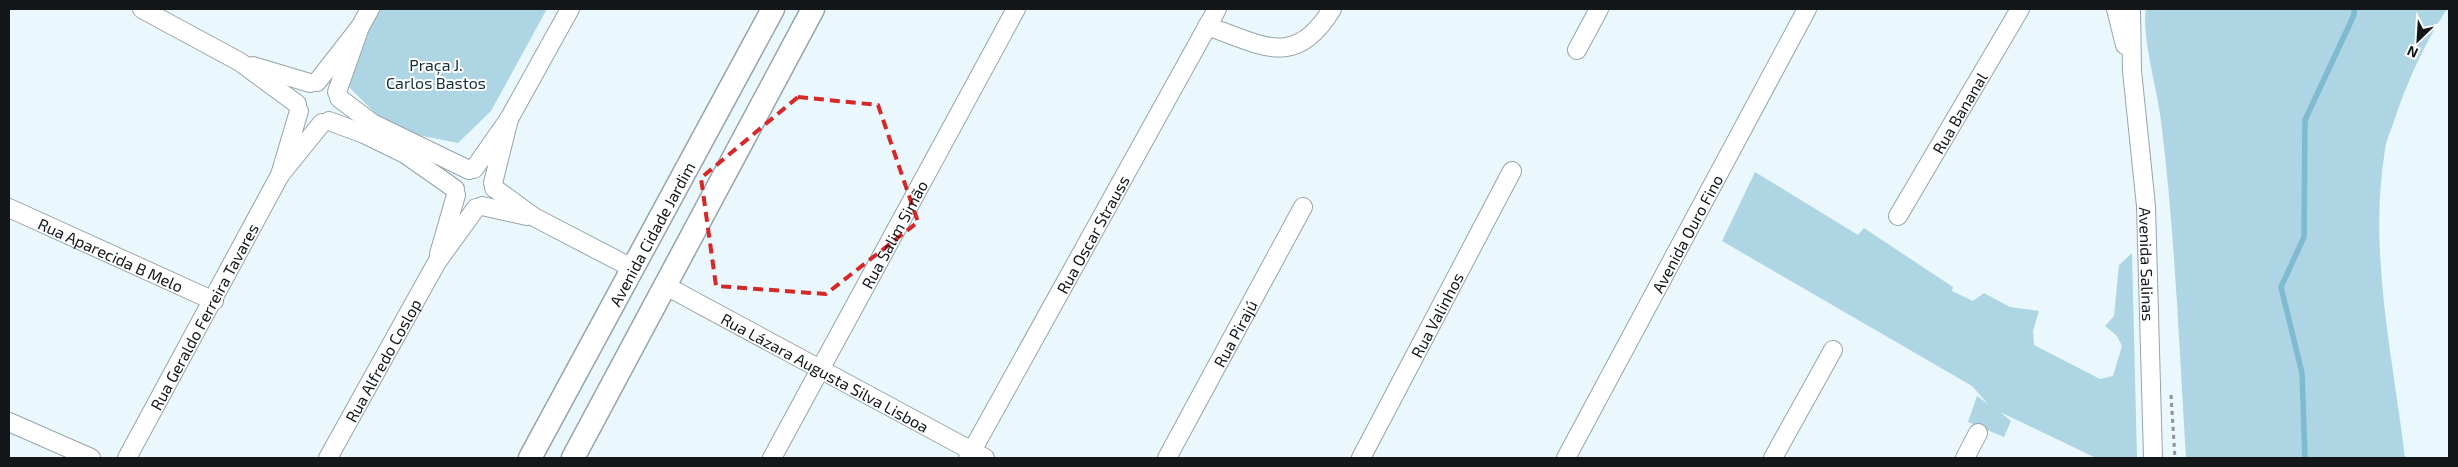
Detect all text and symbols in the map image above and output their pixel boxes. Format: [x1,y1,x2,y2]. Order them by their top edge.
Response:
north arrow [2393,15,2443,65]
text: N [2404,42,2420,62]
park label: Praça J. Carlos Bastos [386,55,486,92]
street label: Rua Bananal [1928,68,1990,157]
street label: Avenida Cidade Jardim [605,158,698,309]
street label: Avenida Ouro Fino [1647,171,1726,296]
street label: Rua Oscar Strauss [1052,172,1133,297]
street label: Rua Salim Simão [857,177,931,291]
street label: Avenida Salinas [2137,207,2159,322]
street label: Rua Aparecida B Melo [35,213,186,295]
street label: Rua Geraldo Ferreira Tavares [145,220,262,413]
street label: Rua Valinhos [1406,269,1467,360]
street label: Rua Alfredo Coslop [341,295,424,425]
street label: Rua Pirajú [1209,296,1260,370]
street label: Rua Lázara Augusta Silva Lisboa [718,308,932,436]

